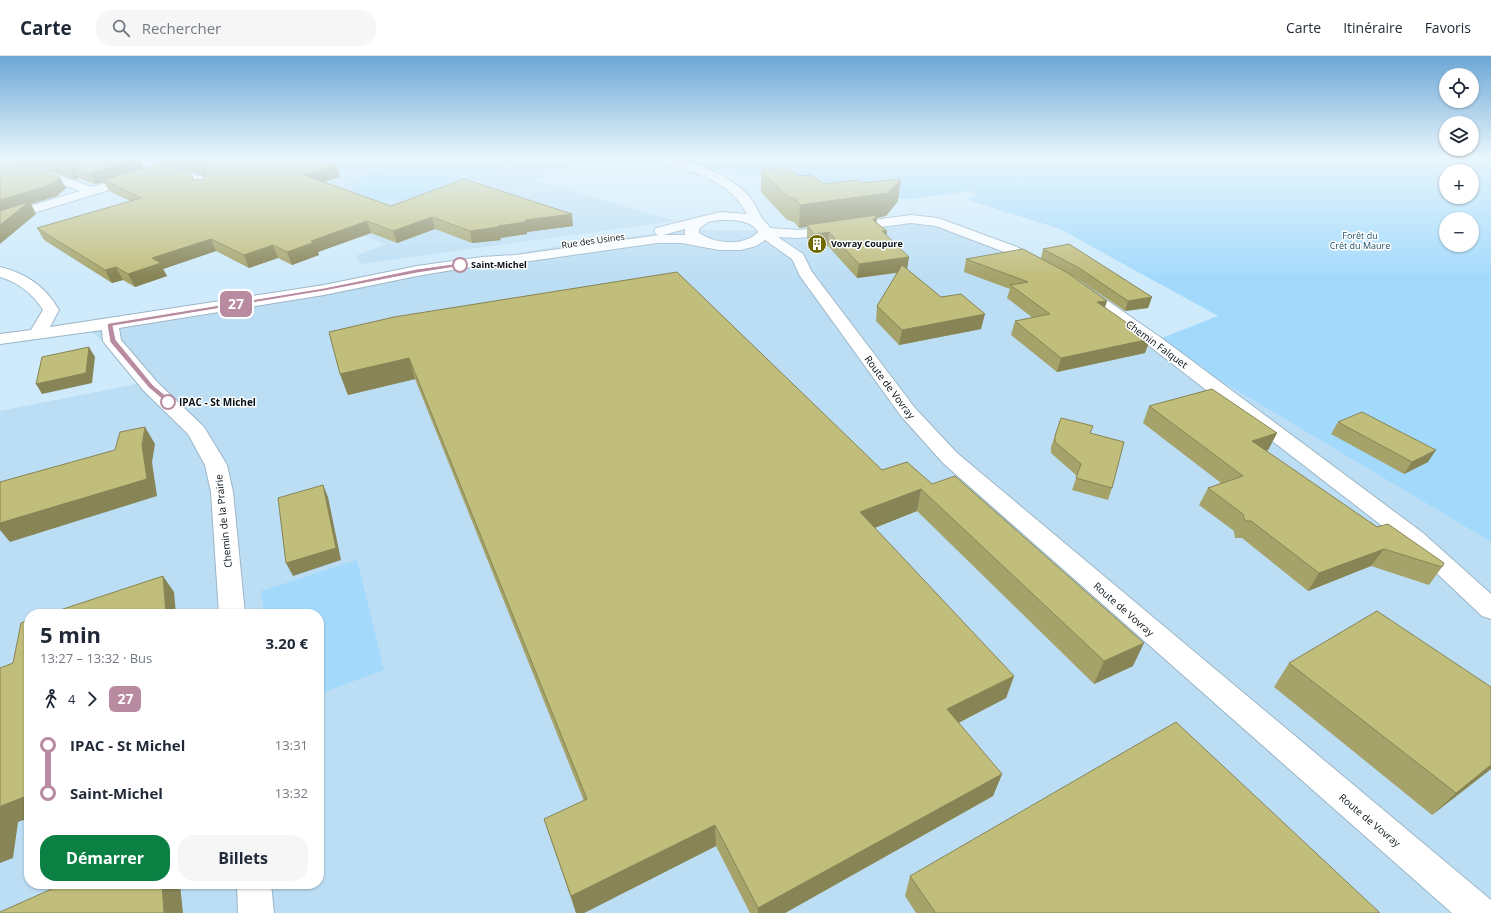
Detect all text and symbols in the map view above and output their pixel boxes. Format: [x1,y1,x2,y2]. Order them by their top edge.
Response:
search box [96,10,376,46]
text: Carte [20,15,72,41]
icon: search [110,17,132,39]
text: Rechercher [142,18,221,38]
text: Carte [1286,18,1321,37]
text: Itinéraire [1343,18,1403,37]
text: Favoris [1425,18,1471,37]
map controls [1439,68,1479,252]
button: locate [1439,68,1479,108]
button: layers [1439,116,1479,156]
button: + [1439,164,1479,204]
button: − [1439,212,1479,252]
park label: Forêt du Crêt du Maure [1330,229,1390,252]
street label: Rue des Usines [561,230,625,251]
building icon: Vovray Coupure [806,233,828,255]
place label: Vovray Coupure [831,237,903,250]
marker: Saint-Michel [452,257,468,273]
place label: Saint-Michel [471,258,527,271]
line badge: 27 [218,291,254,317]
text: 27 [228,294,244,313]
street label: Chemin Falquet [1123,317,1191,371]
street label: Route de Vovray [862,352,919,422]
marker: IPAC - St Michel [160,394,176,410]
place label: IPAC - St Michel [179,395,256,409]
street label: Chemin de la Prairie [211,473,235,568]
street label: Route de Vovray [1091,579,1158,640]
text: 5 min [40,619,101,649]
text: 3.20 € [266,633,308,653]
text: 13:27 – 13:32 · Bus [40,649,152,667]
icon: walk [40,688,62,710]
icon: forward [81,688,103,710]
text: 27 [117,689,133,708]
text: 4 [68,690,75,708]
text: IPAC - St Michel [70,735,185,755]
text: 13:31 [275,736,308,754]
text: Saint-Michel [70,783,163,803]
text: 13:32 [275,784,308,802]
street label: Route de Vovray [1336,790,1404,850]
button: Démarrer [40,835,170,881]
button: Billets [178,835,308,881]

